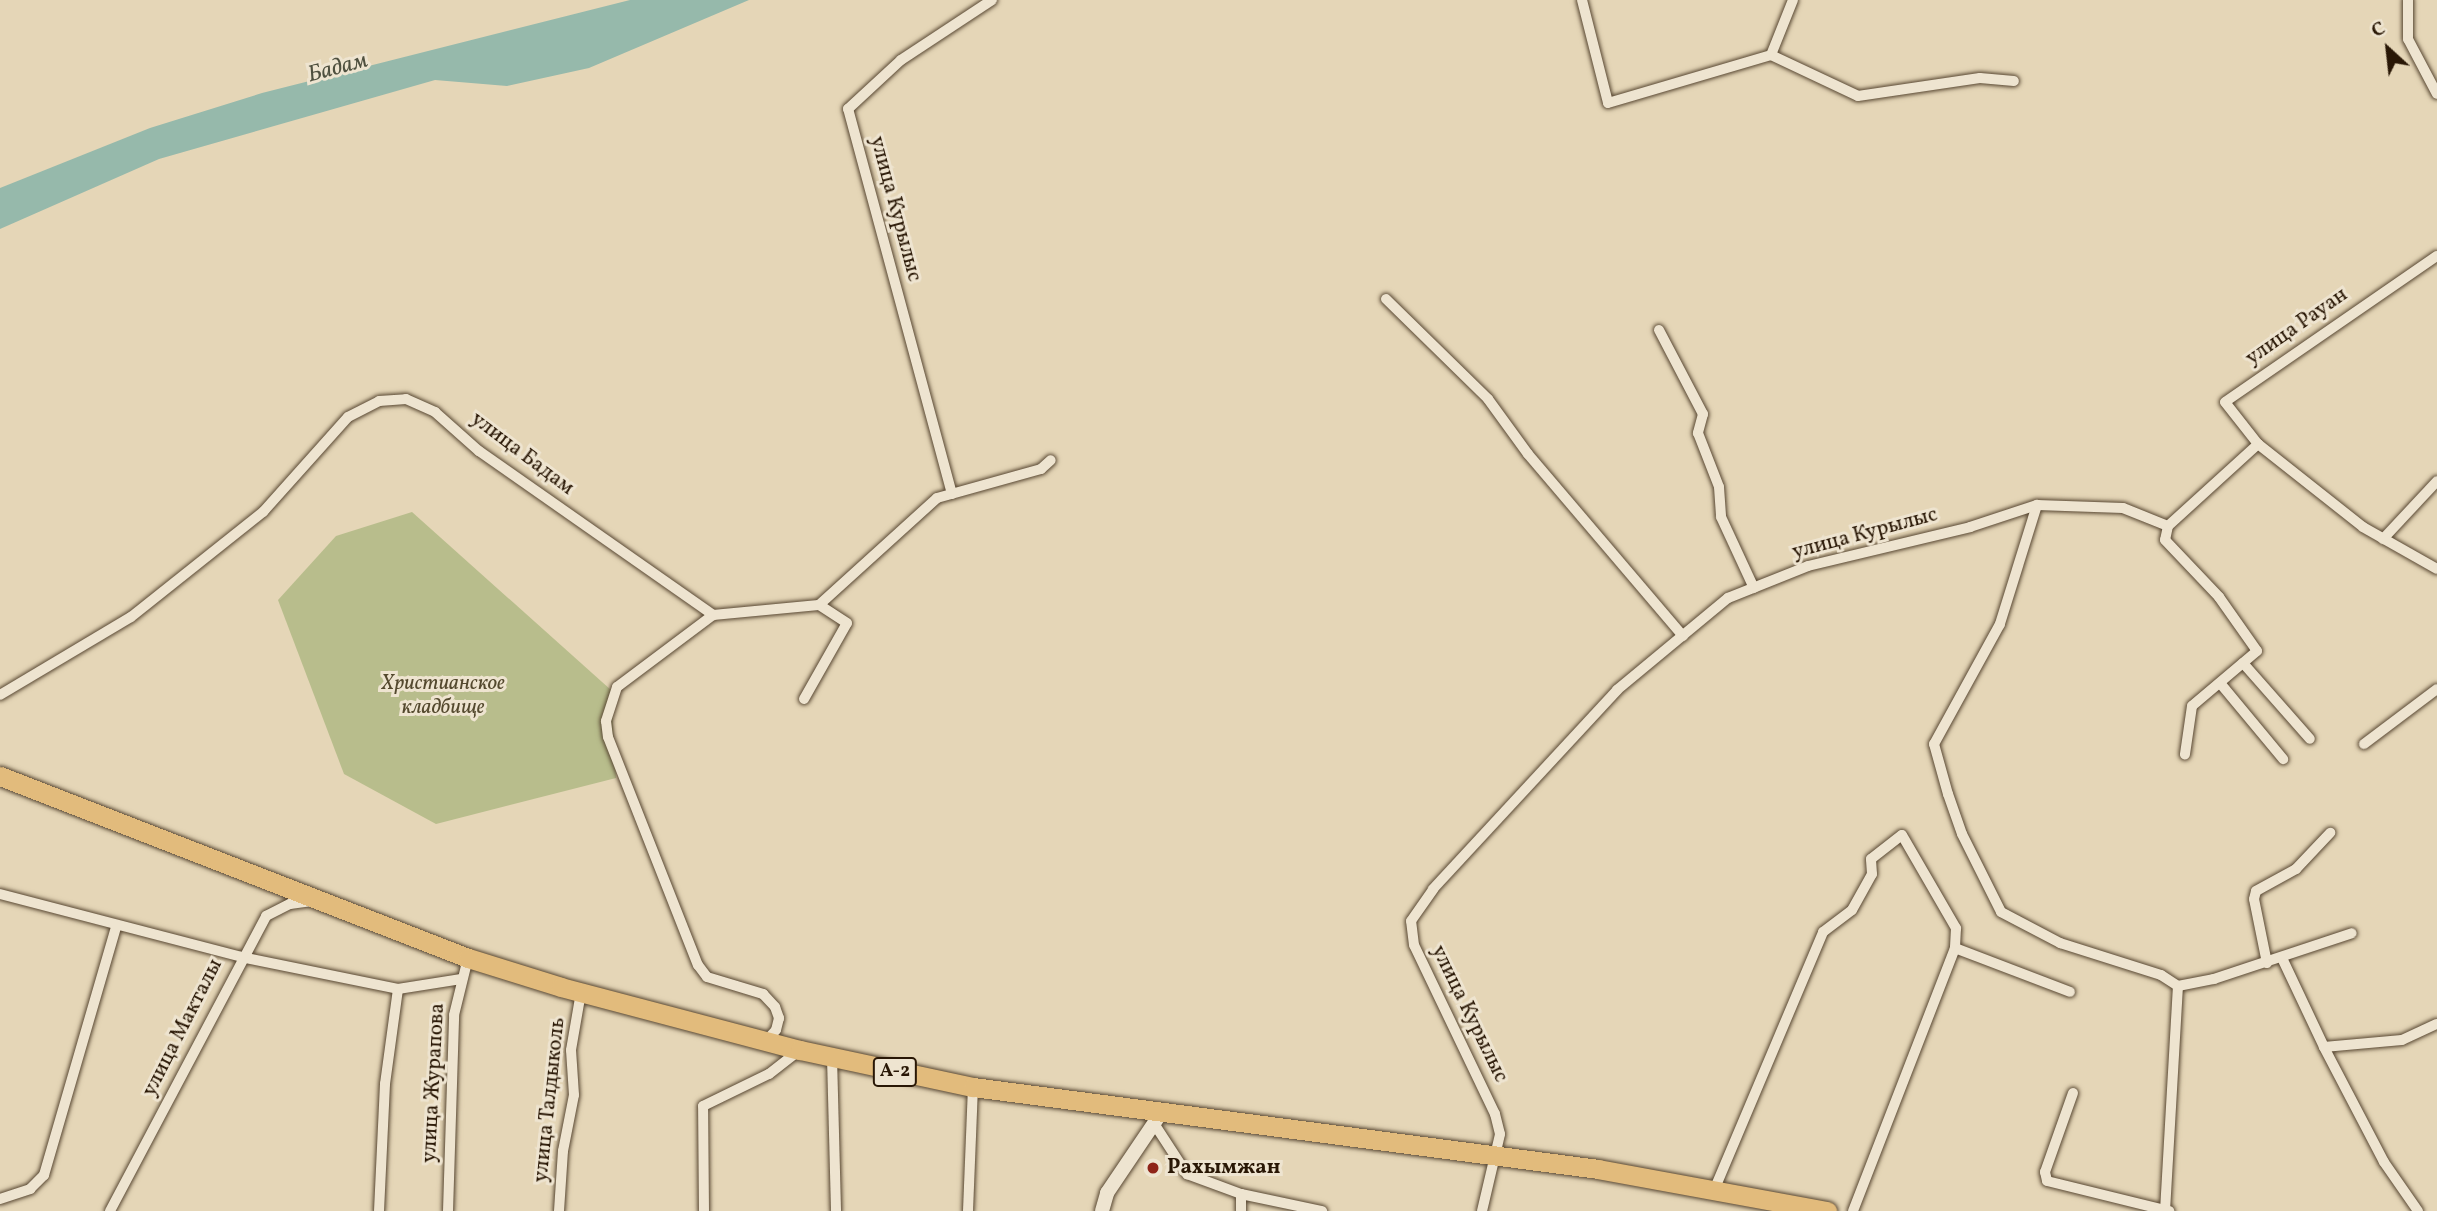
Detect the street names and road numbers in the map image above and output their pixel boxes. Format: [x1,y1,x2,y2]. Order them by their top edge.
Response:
street label: улица Курылыс [864,134,926,284]
street label: улица Рауан [2241,283,2353,371]
street label: улица Бадам [465,407,579,501]
street label: улица Курылыс [1790,503,1940,565]
street label: улица Курылыс [1425,941,1513,1087]
street label: улица Макталы [137,955,229,1101]
street label: улица Журапова [417,1002,451,1164]
street label: улица Талдыколь [529,1016,571,1184]
road number: A-2 [872,1056,918,1088]

